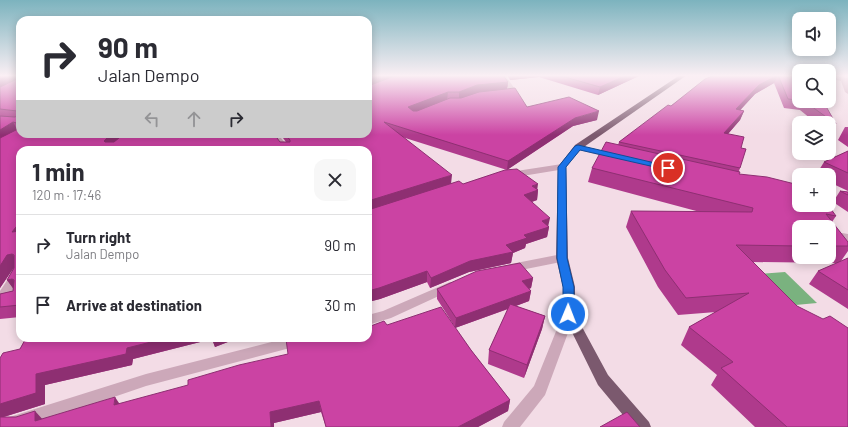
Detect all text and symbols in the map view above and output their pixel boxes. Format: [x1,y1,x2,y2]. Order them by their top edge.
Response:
map controls [792,12,836,264]
button: sound [792,12,836,56]
text: 90 m [98,30,158,64]
icon: right [32,32,84,84]
text: Jalan Dempo [98,64,199,86]
button: search [792,64,836,108]
icon: left [141,108,163,130]
icon: ahead [183,108,205,130]
icon: right [225,108,247,130]
button: layers [792,116,836,160]
pin [651,151,685,185]
text: 1 min [32,157,85,186]
icon: arrive [657,157,679,179]
button: close [314,159,356,201]
button: + [792,168,836,212]
text: 120 m · 17:46 [32,187,101,203]
button: − [792,220,836,264]
text: Turn right [66,228,131,246]
icon: right [32,234,54,256]
text: 90 m [324,236,356,254]
text: Jalan Dempo [66,246,139,262]
position arrow [547,293,589,335]
icon: arrive [32,294,54,316]
text: Arrive at destination [66,296,202,314]
text: 30 m [324,296,356,314]

